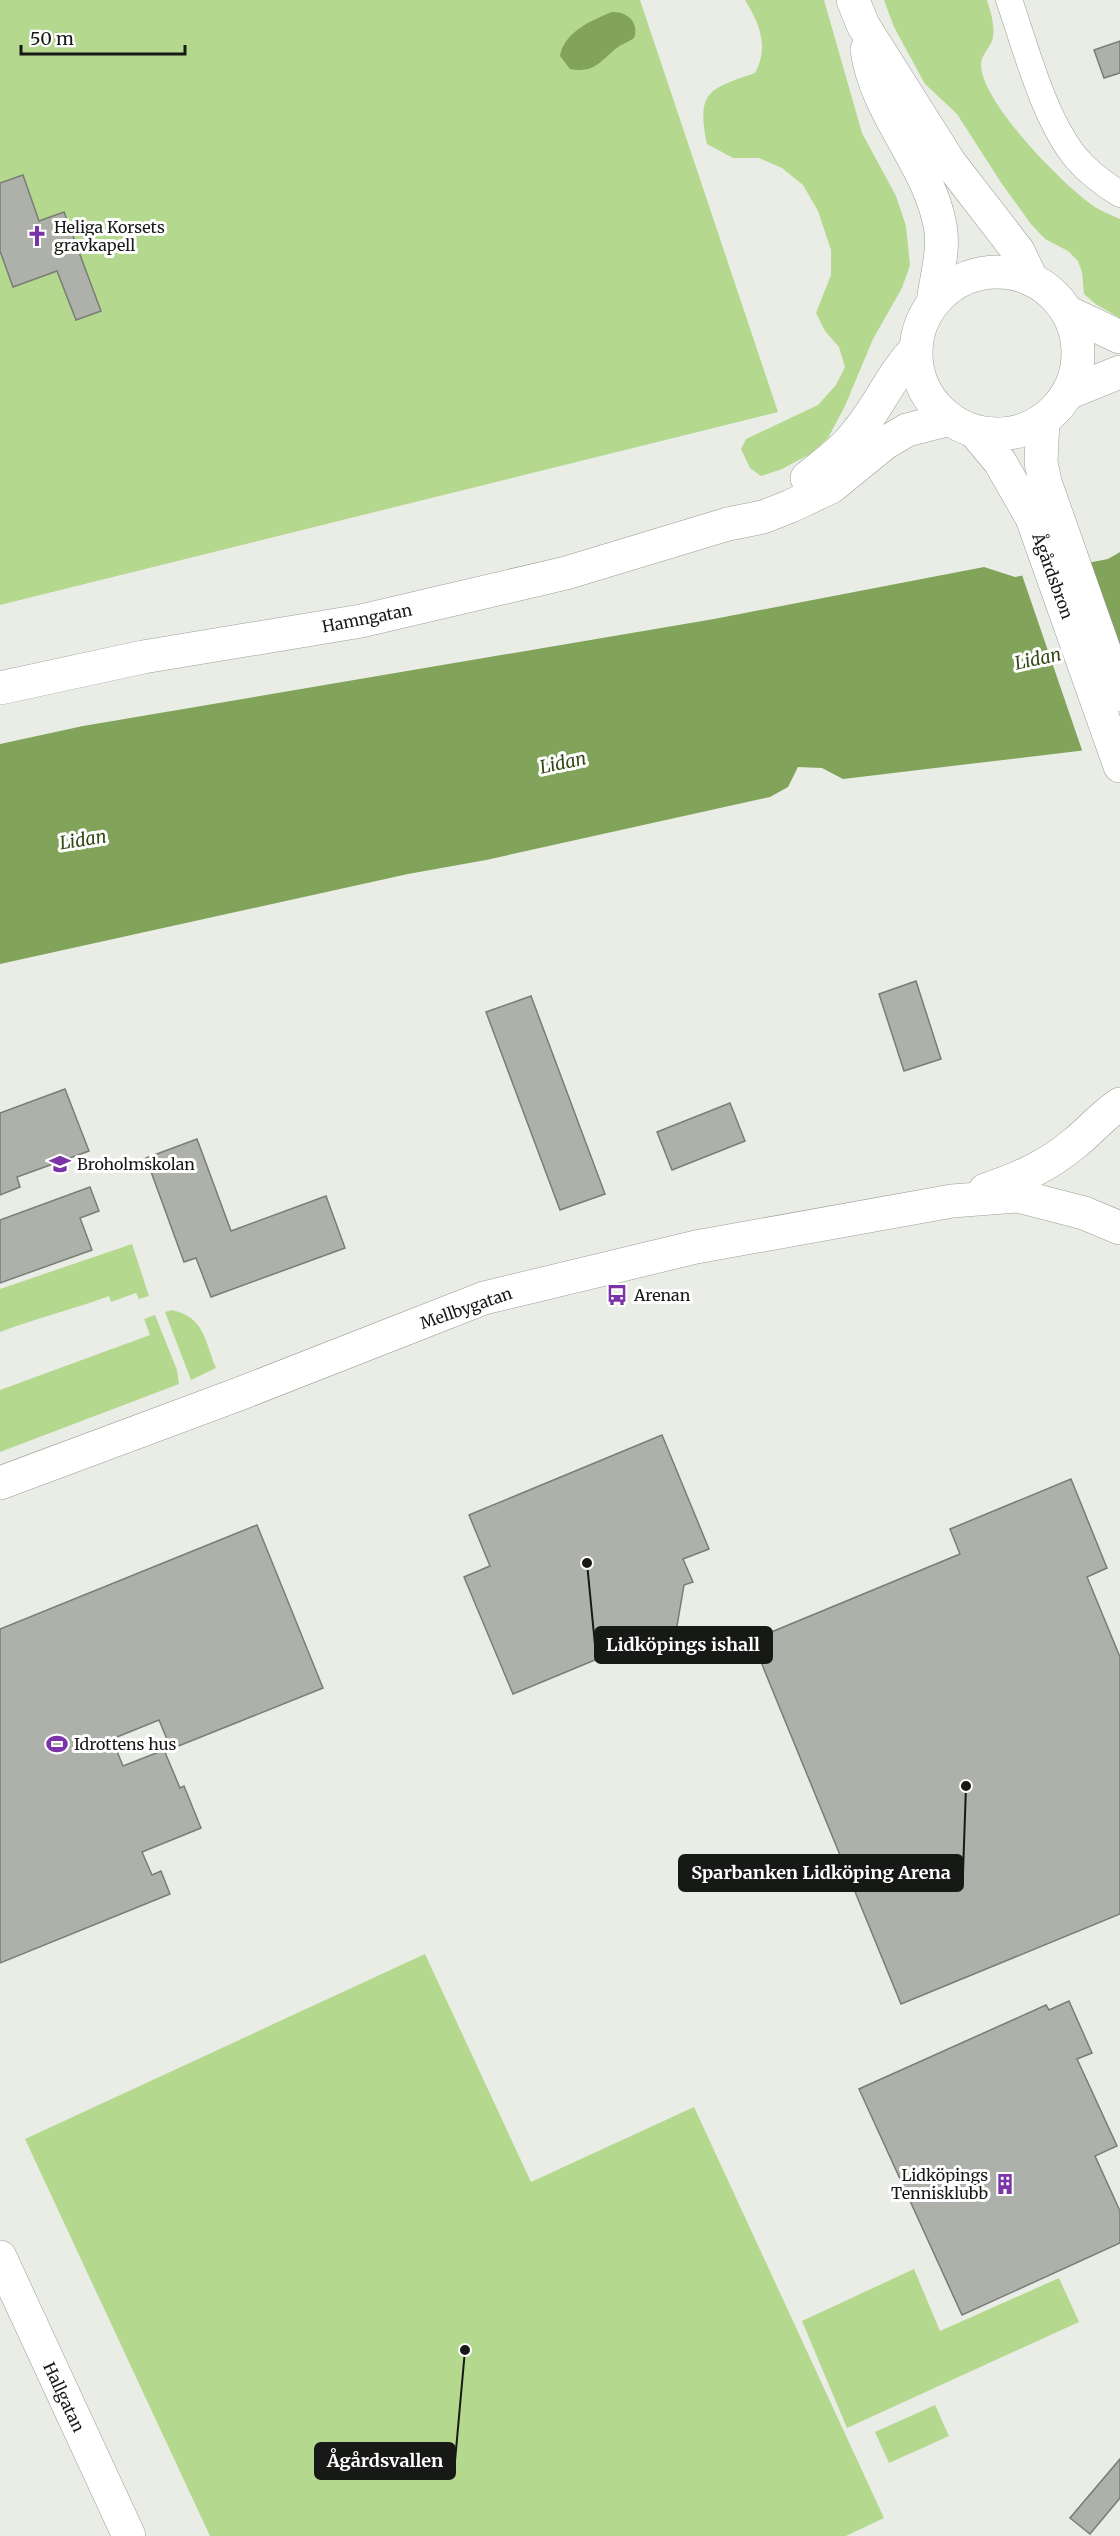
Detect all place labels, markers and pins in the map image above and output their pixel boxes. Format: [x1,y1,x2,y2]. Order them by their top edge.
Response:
place label: Heliga Korsets gravkapell [54,217,165,255]
church icon: Heliga Korsets gravkapell [25,224,49,248]
school or university icon: Broholmskolan [48,1152,72,1176]
place label: Broholmskolan [77,1154,195,1174]
bus stop icon: Arenan [605,1283,629,1307]
place label: Arenan [633,1285,691,1305]
callout: Lidköpings ishall [595,1627,772,1663]
sports icon: Idrottens hus [45,1732,69,1756]
place label: Idrottens hus [74,1734,176,1754]
callout: Sparbanken Lidköping Arena [679,1855,963,1891]
place label: Lidköpings Tennisklubb [891,2165,988,2203]
building icon: Lidköpings Tennisklubb [993,2172,1017,2196]
callout: Ågårdsvallen [315,2443,455,2479]

